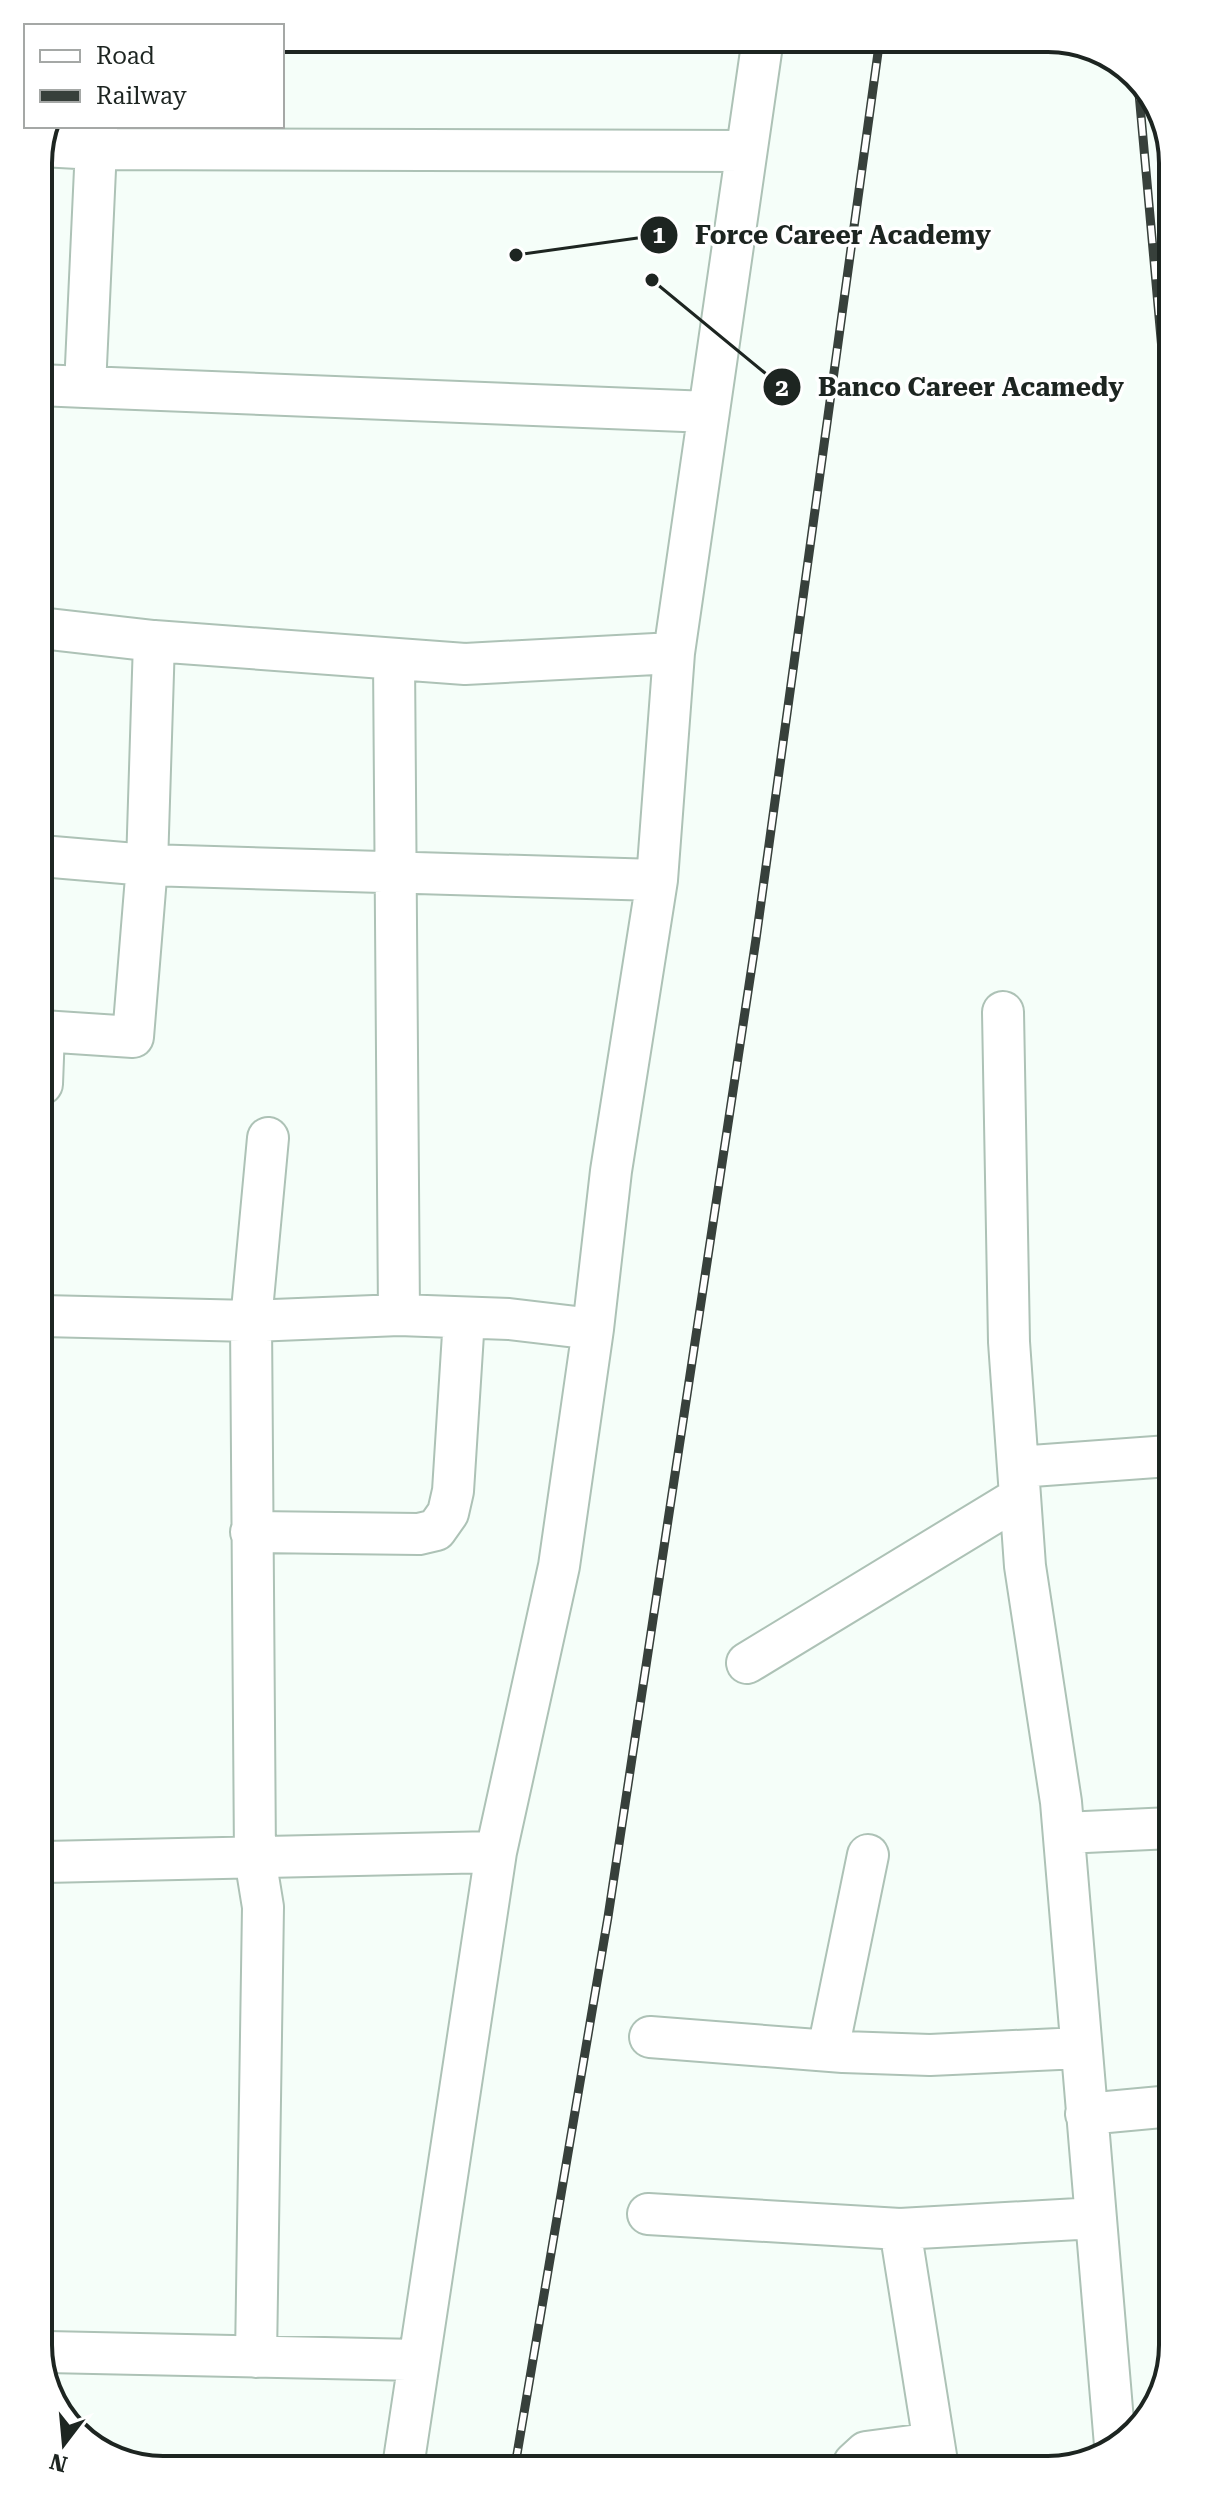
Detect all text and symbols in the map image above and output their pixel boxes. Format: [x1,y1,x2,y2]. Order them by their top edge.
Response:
legend [24,24,284,128]
text: Road [96,42,155,70]
text: Railway [96,82,187,110]
callout: Force Career Academy [639,210,1007,260]
text: Force Career Academy [695,220,991,250]
text: 1 [652,221,666,249]
callout: Banco Career Acamedy [762,362,1140,412]
text: Banco Career Acamedy [818,372,1124,402]
text: 2 [775,374,789,402]
north arrow [24,2404,104,2484]
text: N [47,2448,70,2477]

